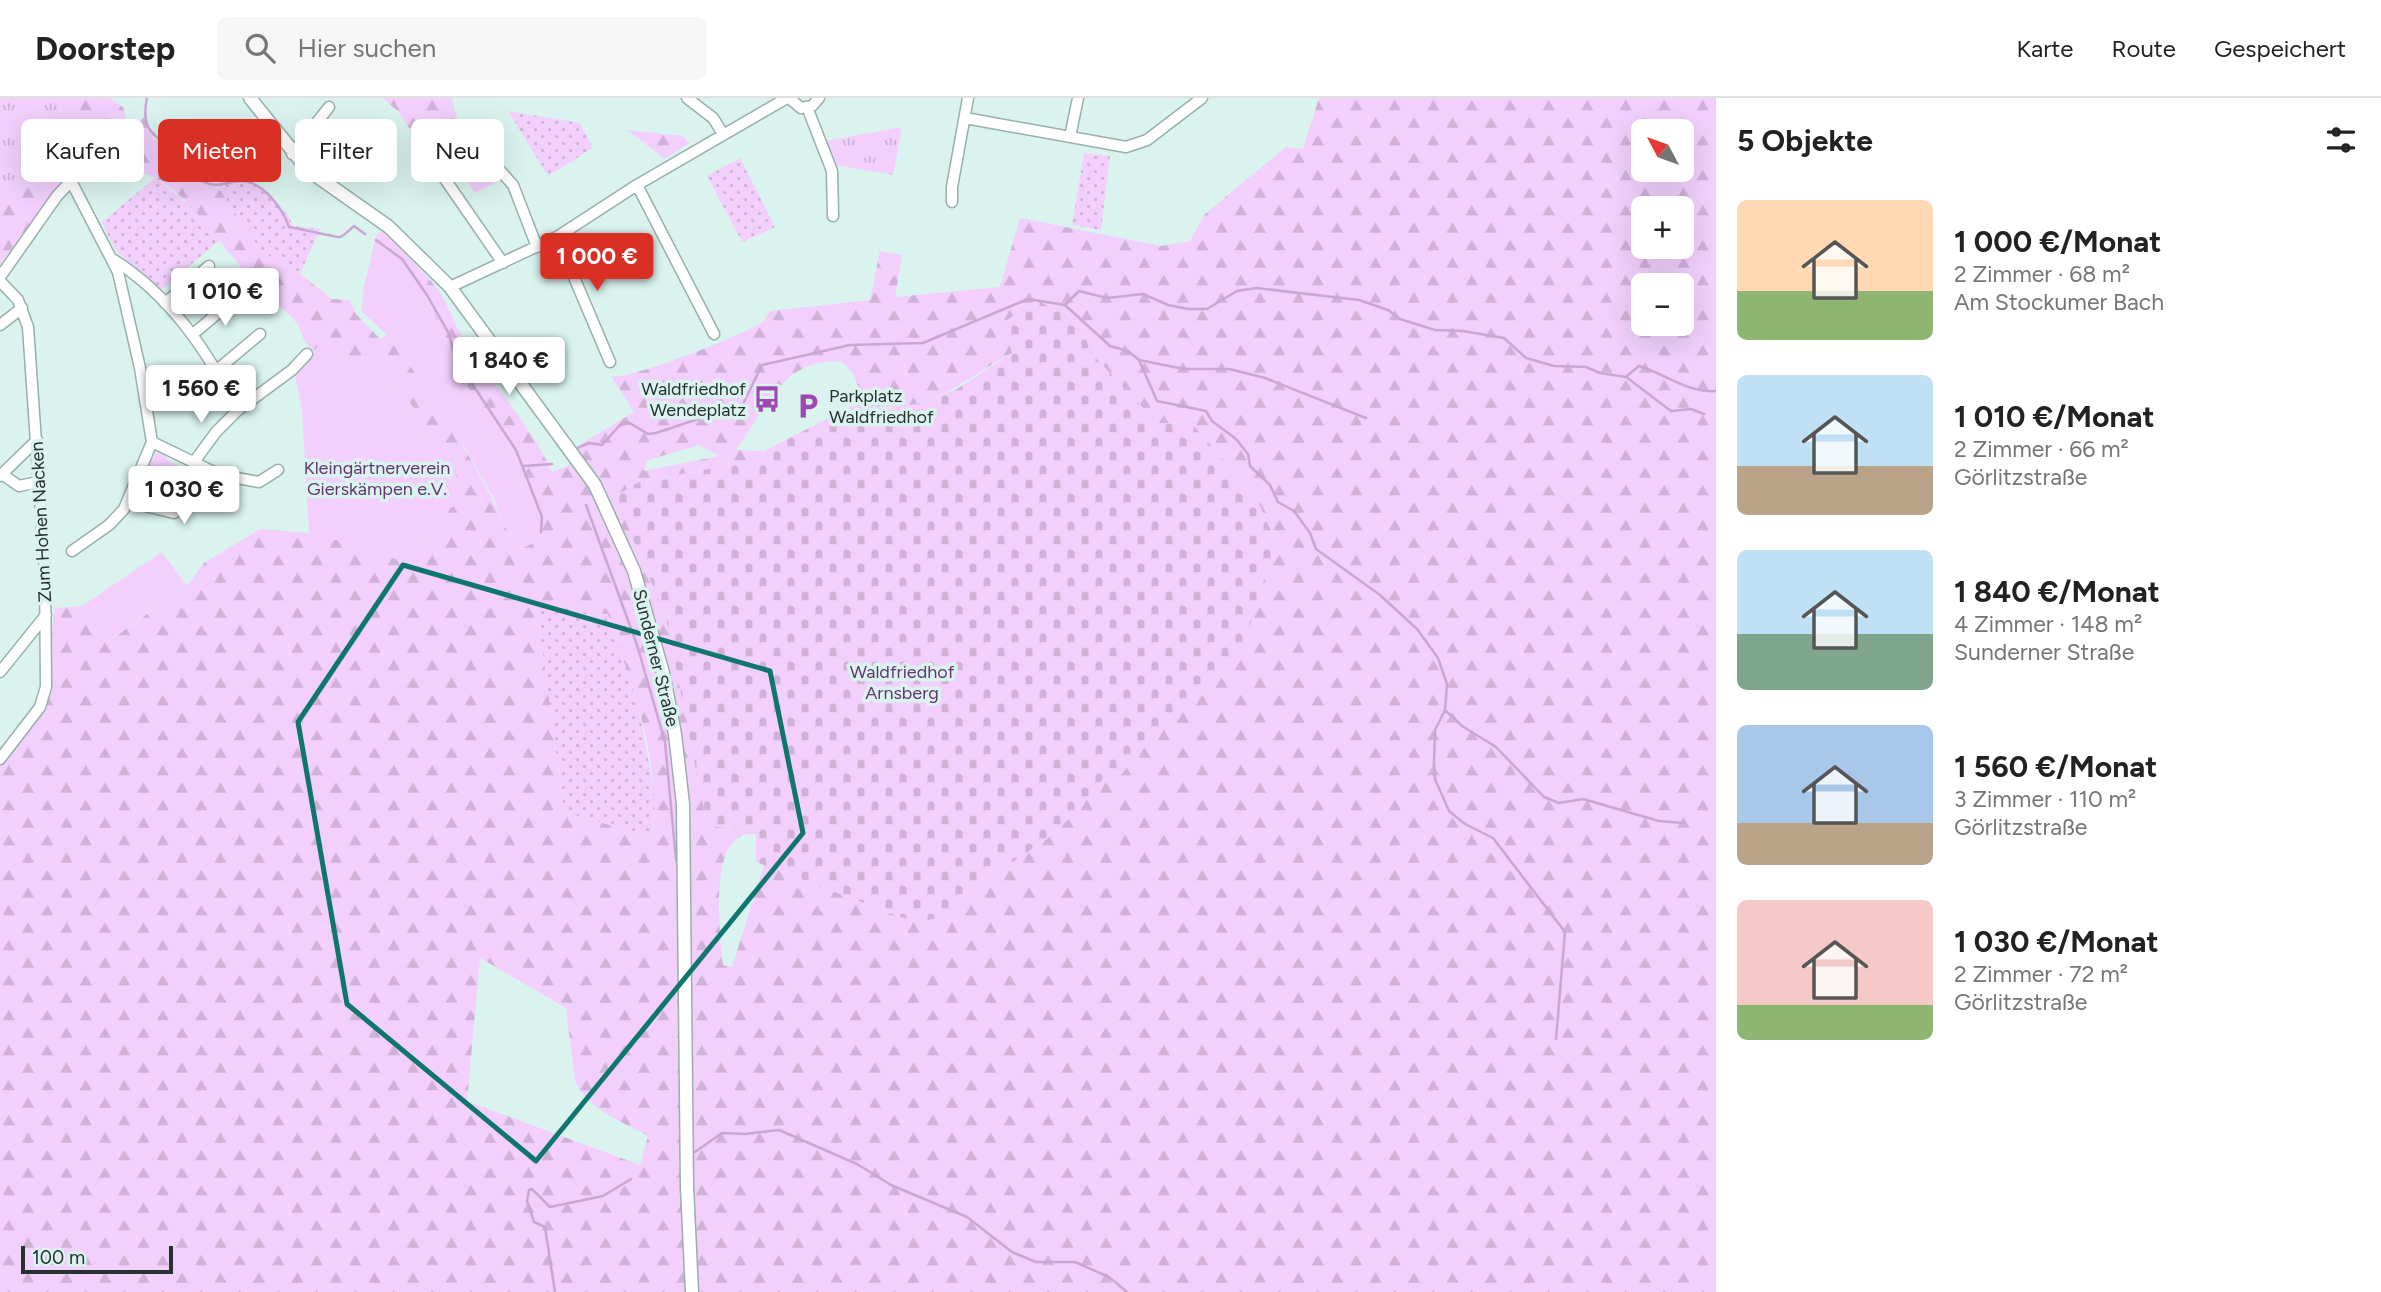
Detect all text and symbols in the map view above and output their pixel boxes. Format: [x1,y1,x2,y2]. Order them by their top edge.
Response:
search box [217,17,707,80]
text: Doorstep [35,29,175,68]
icon: search [241,29,279,67]
text: Hier suchen [297,32,436,64]
text: Karte [2017,34,2073,63]
text: Route [2111,34,2176,63]
text: Gespeichert [2214,34,2346,63]
chip: Kaufen [21,119,144,182]
chip: Mieten [158,119,281,182]
chip: Filter [295,119,397,182]
chip: Neu [411,119,504,182]
north arrow [1631,119,1694,182]
map controls [1631,119,1694,336]
icon: filters [2322,121,2360,159]
text: 5 Objekte [1737,122,1873,159]
button: + [1631,196,1694,259]
text: 1 000 €/Monat [1954,223,2161,260]
icon: home [1793,228,1877,312]
pin: 1 000 € [532,234,662,293]
text: 1 000 € [556,242,638,270]
text: 2 Zimmer · 68 m² [1954,260,2130,288]
pin: 1 010 € [160,268,290,328]
button: − [1631,273,1694,336]
text: 1 010 € [187,277,263,305]
text: Am Stockumer Bach [1954,288,2164,316]
pin: 1 840 € [444,338,574,397]
text: 1 840 € [469,346,549,374]
pin: 1 560 € [136,366,266,425]
text: 1 560 € [162,374,240,402]
place label: Waldfriedhof Wendeplatz [641,378,746,421]
bus stop icon: Waldfriedhof Wendeplatz [752,384,782,414]
place label: Parkplatz Waldfriedhof [829,385,934,428]
parking icon: Parkplatz Waldfriedhof [793,391,823,421]
text: 1 010 €/Monat [1954,398,2155,435]
icon: home [1793,403,1877,487]
text: 2 Zimmer · 66 m² [1954,435,2129,463]
street label: Zum Hohen Nacken [26,441,56,603]
park label: Kleingärtnerverein Gierskämpen e.V. [304,457,450,500]
text: Görlitzstraße [1954,463,2087,491]
pin: 1 030 € [119,466,249,526]
text: 1 030 € [144,475,224,503]
text: 1 840 €/Monat [1954,573,2160,610]
icon: home [1793,578,1877,662]
street label: Sunderner Straße [628,587,684,729]
text: 4 Zimmer · 148 m² [1954,610,2142,638]
text: Sunderner Straße [1954,638,2134,666]
park label: Waldfriedhof Arnsberg [850,661,955,704]
text: 1 560 €/Monat [1954,748,2157,785]
icon: home [1793,753,1877,837]
text: 3 Zimmer · 110 m² [1954,785,2136,813]
text: Görlitzstraße [1954,813,2087,841]
text: 1 030 €/Monat [1954,923,2159,960]
icon: home [1793,928,1877,1012]
text: 2 Zimmer · 72 m² [1954,960,2128,988]
text: Görlitzstraße [1954,988,2087,1016]
scale bar [21,1243,173,1275]
text: 100 m [32,1246,85,1269]

